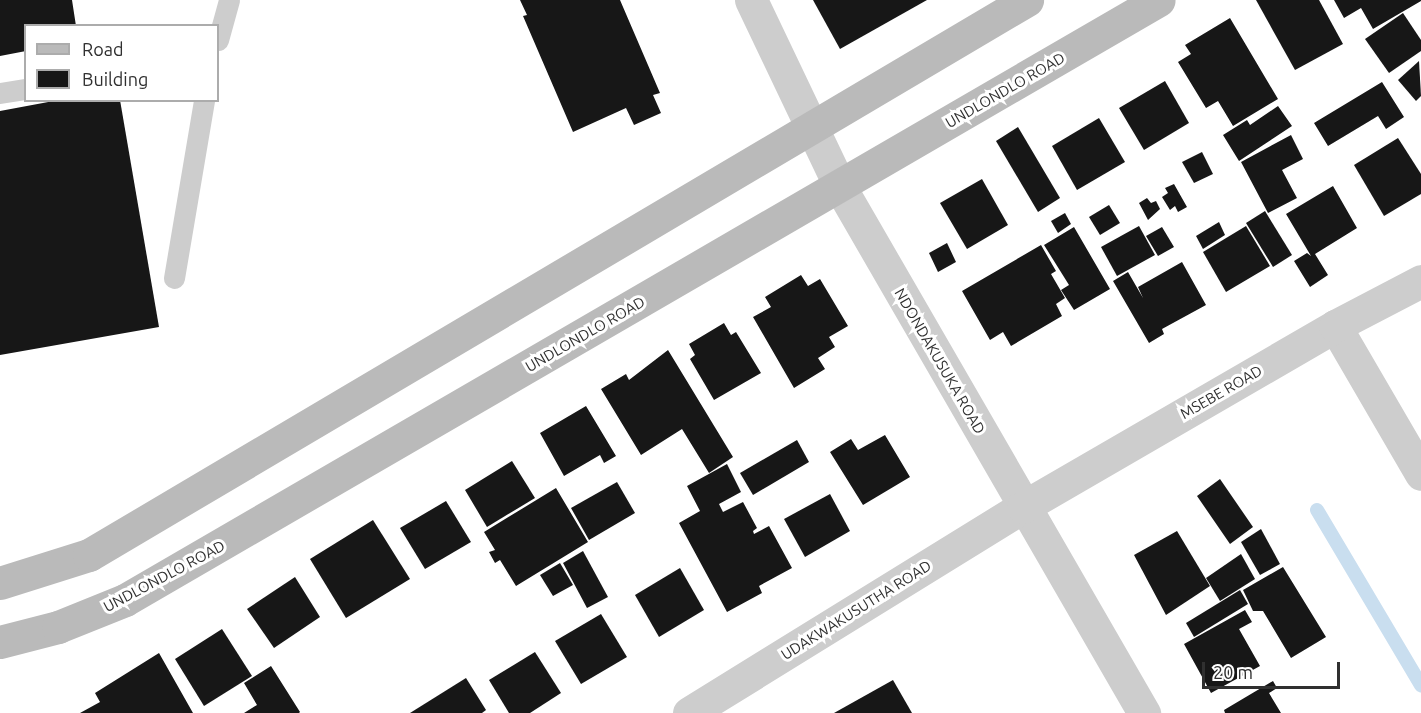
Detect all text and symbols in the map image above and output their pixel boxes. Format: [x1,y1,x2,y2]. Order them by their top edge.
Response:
legend [24,24,219,102]
text: Road [82,39,124,59]
street label: UNDLONDLO ROAD [942,48,1068,132]
text: Building [82,69,148,89]
street label: NDONDAKUSUKA ROAD [891,285,989,437]
street label: UNDLONDLO ROAD [522,292,648,376]
street label: MSEBE ROAD [1177,361,1265,423]
street label: UNDLONDLO ROAD [100,536,228,616]
street label: UDAKWAKUSUTHA ROAD [778,556,934,664]
scale bar [1205,650,1343,688]
text: 20 m [1213,662,1253,682]

